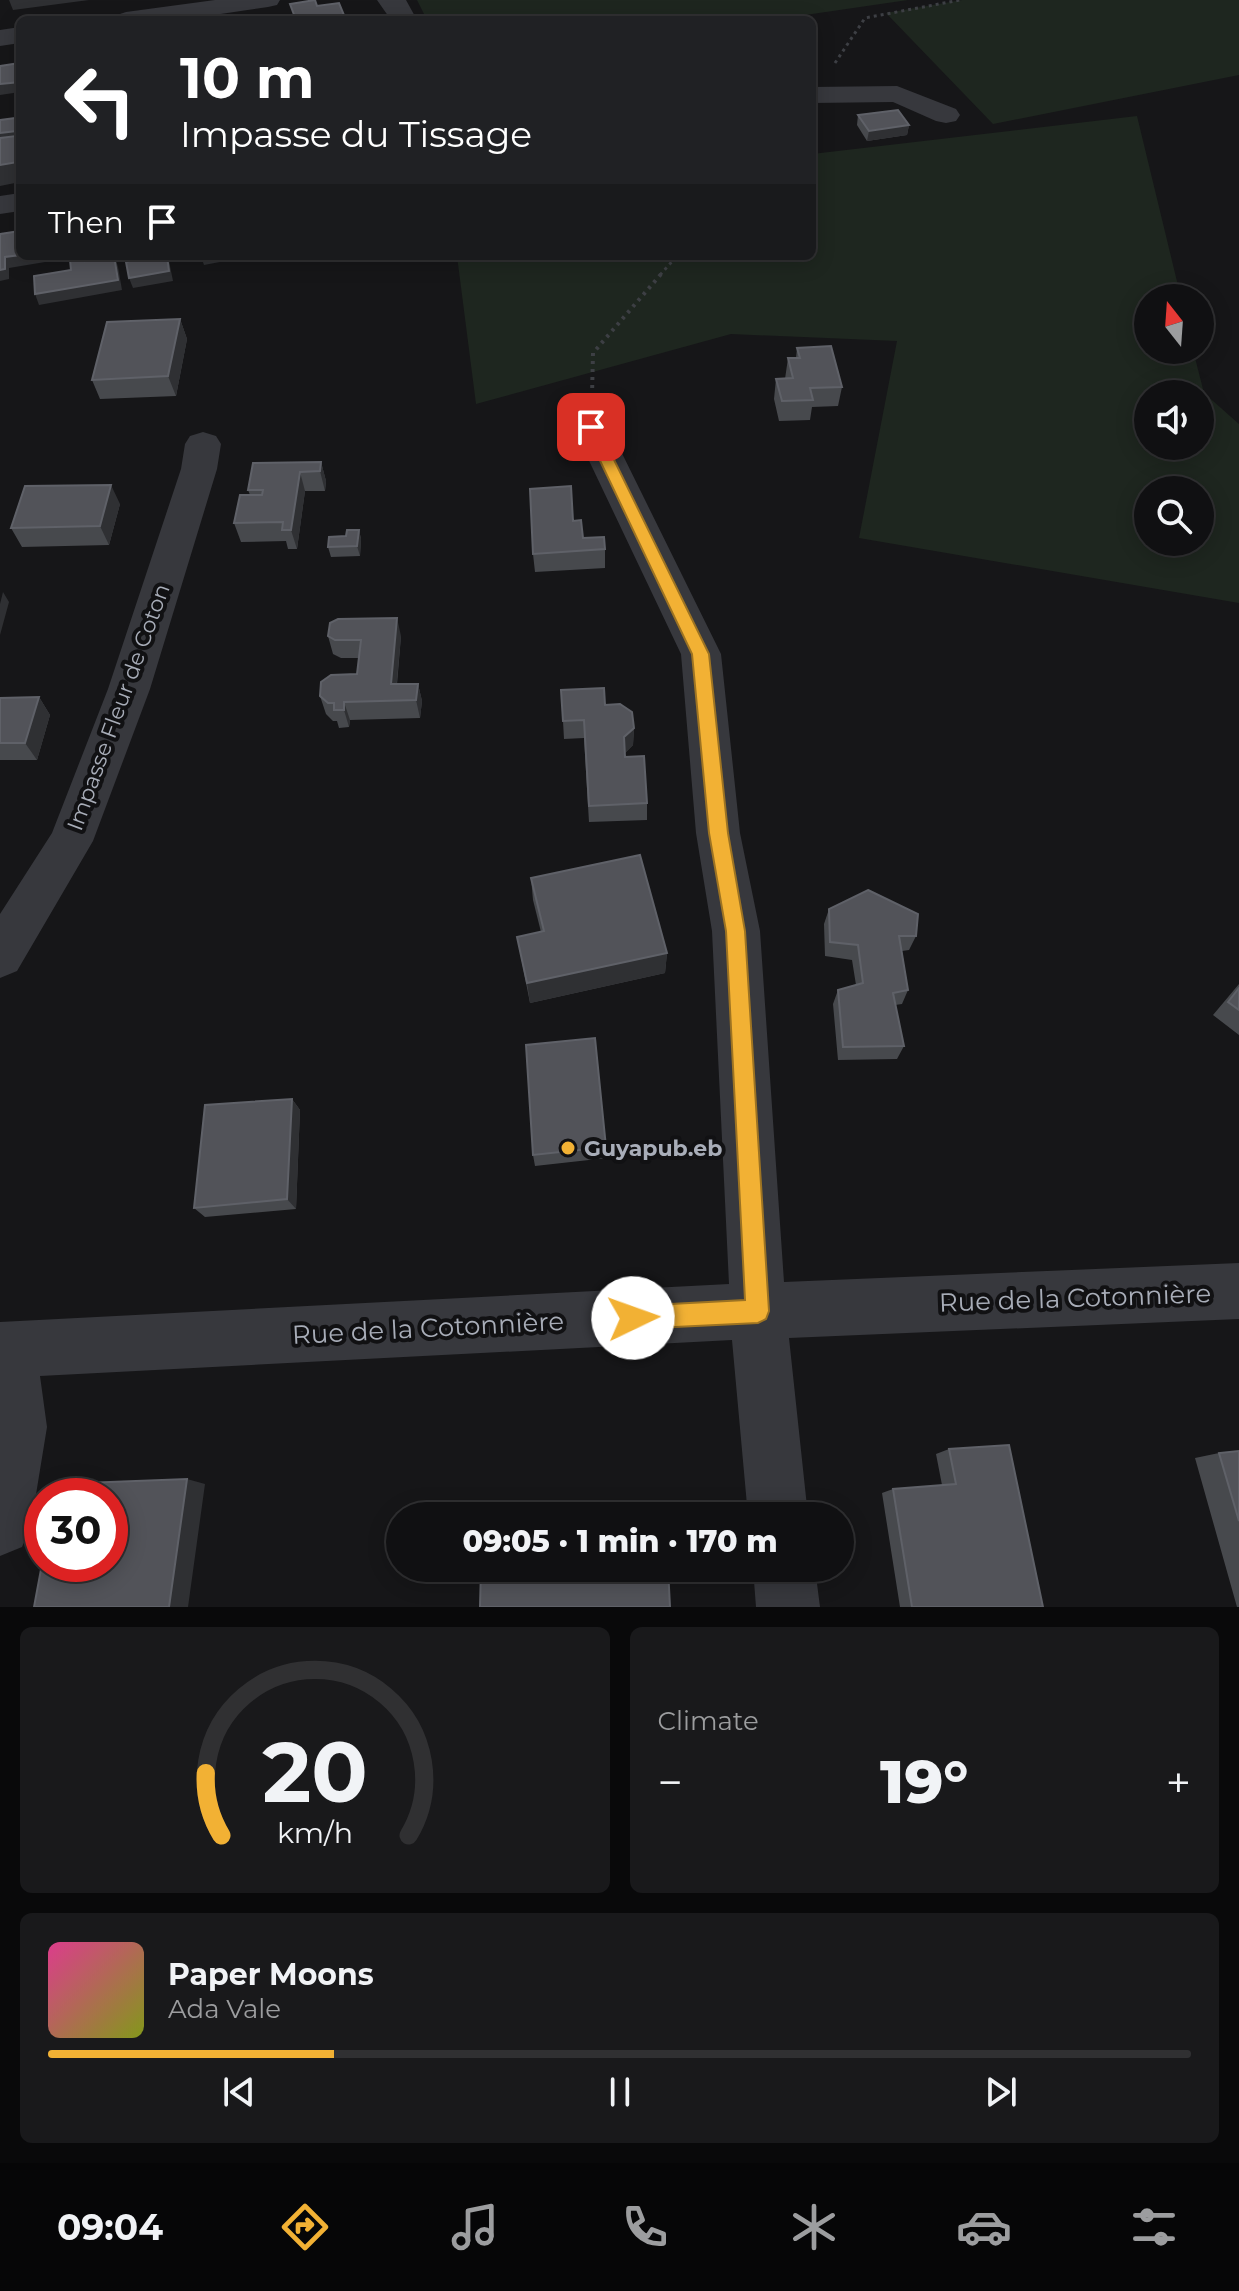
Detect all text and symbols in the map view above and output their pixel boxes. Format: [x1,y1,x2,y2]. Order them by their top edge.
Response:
text: 10 m [180,44,315,112]
icon: left [48,48,152,152]
text: Impasse du Tissage [180,112,532,156]
icon: arrive [140,200,184,244]
text: Then [48,204,124,241]
north arrow [1134,284,1214,364]
map controls [1134,284,1214,556]
button: sound [1134,380,1214,460]
pin [557,393,625,461]
icon: arrive [569,405,613,449]
button: search [1134,476,1214,556]
street label: Impasse Fleur de Coton [61,580,176,834]
place label: Guyapub.eb [584,1135,722,1162]
marker: Guyapub.eb [559,1139,577,1157]
position arrow [591,1276,675,1360]
street label: Rue de la Cotonnière [938,1277,1212,1319]
street label: Rue de la Cotonnière [291,1305,565,1351]
speed limit sign: 30 [24,1478,128,1582]
text: 09:05 · 1 min · 170 m [462,1523,778,1560]
text: Climate [658,1705,759,1737]
text: 20 [262,1721,368,1823]
text: 19° [880,1745,968,1818]
text: − [658,1755,683,1809]
text: + [1166,1755,1191,1809]
text: km/h [277,1815,353,1850]
text: Paper Moons [168,1956,374,1993]
text: Ada Vale [168,1993,281,2025]
icon: previous [217,2070,261,2114]
icon: pause [598,2070,642,2114]
icon: next [979,2070,1023,2114]
icon: directions [277,2199,333,2255]
icon: music [447,2199,503,2255]
icon: phone [617,2199,673,2255]
icon: climate [786,2199,842,2255]
icon: car [956,2199,1012,2255]
icon: filters [1126,2199,1182,2255]
text: 09:04 [57,2205,163,2249]

